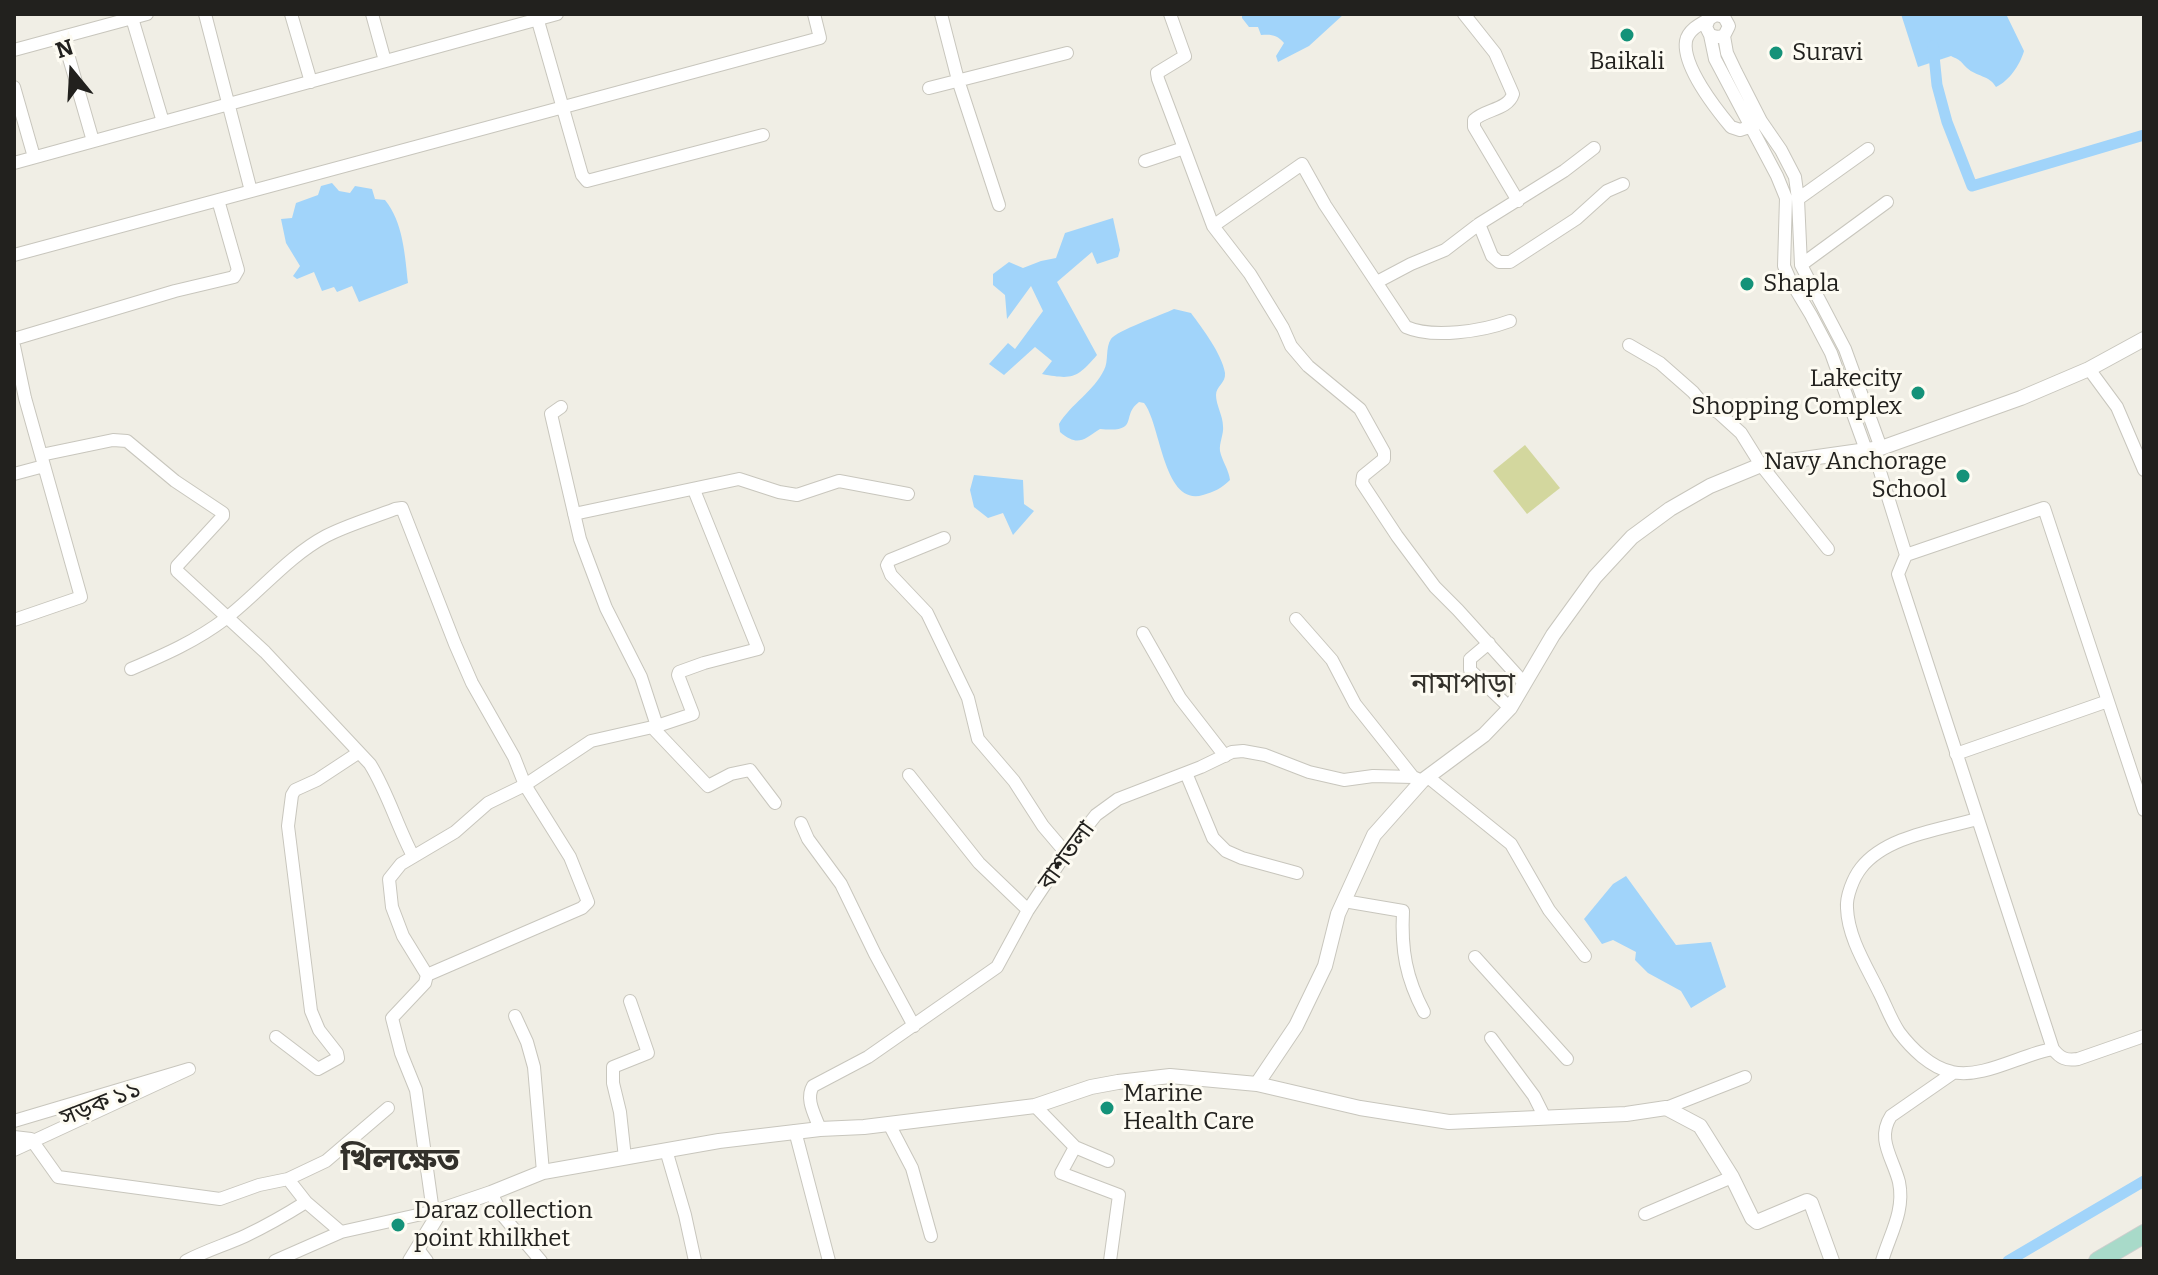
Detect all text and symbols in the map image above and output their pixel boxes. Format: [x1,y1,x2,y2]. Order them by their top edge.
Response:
marker: Baikali [1618,26,1636,44]
north arrow [32,32,112,112]
text: N [52,33,77,64]
place label: Suravi [1792,39,1863,67]
marker: Suravi [1767,44,1785,62]
place label: Baikali [1589,48,1665,76]
place label: Shapla [1763,270,1839,298]
marker: Shapla [1738,275,1756,293]
place label: Lakecity Shopping Complex [1691,365,1902,421]
marker: Lakecity Shopping Complex [1909,384,1927,402]
place label: Navy Anchorage School [1764,448,1947,504]
marker: Navy Anchorage School [1954,467,1972,485]
district label: নামাপাড়া [1411,668,1515,702]
street label: বাশতলা [1032,816,1102,896]
street label: সড়ক ১১ [56,1075,146,1133]
place label: Marine Health Care [1123,1080,1254,1136]
marker: Marine Health Care [1098,1099,1116,1117]
district label: খিলক্ষেত [341,1142,459,1180]
place label: Daraz collection point khilkhet [414,1197,593,1253]
marker: Daraz collection point khilkhet [389,1216,407,1234]

